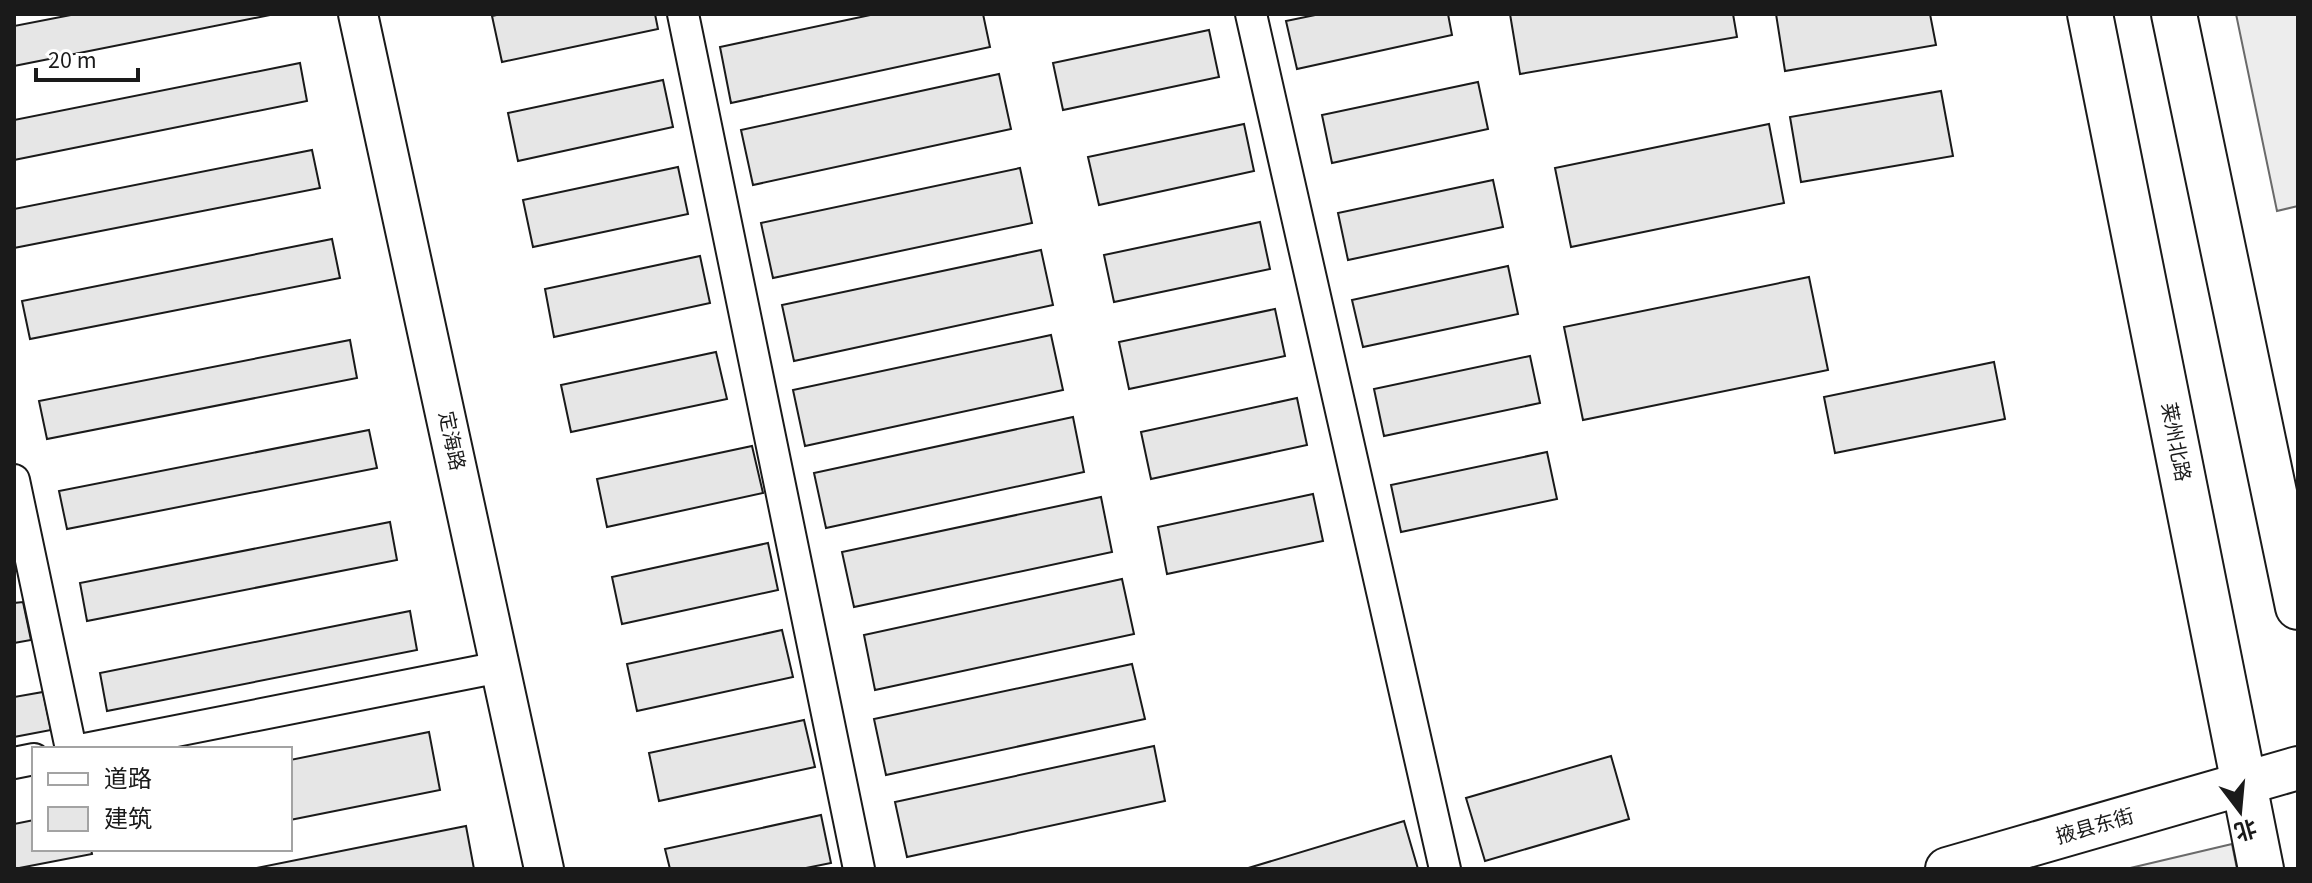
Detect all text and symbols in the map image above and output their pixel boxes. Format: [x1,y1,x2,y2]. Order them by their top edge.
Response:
scale bar [36,32,138,82]
text: 20 m [48,43,97,78]
street label: 莱州北路 [2154,400,2196,484]
street label: 定海路 [431,409,471,473]
legend [32,747,292,851]
text: 道路 [104,762,152,797]
north arrow [2200,771,2280,851]
text: 建筑 [104,802,152,837]
street label: 掖县东街 [2053,803,2137,851]
text: 北 [2230,811,2260,848]

